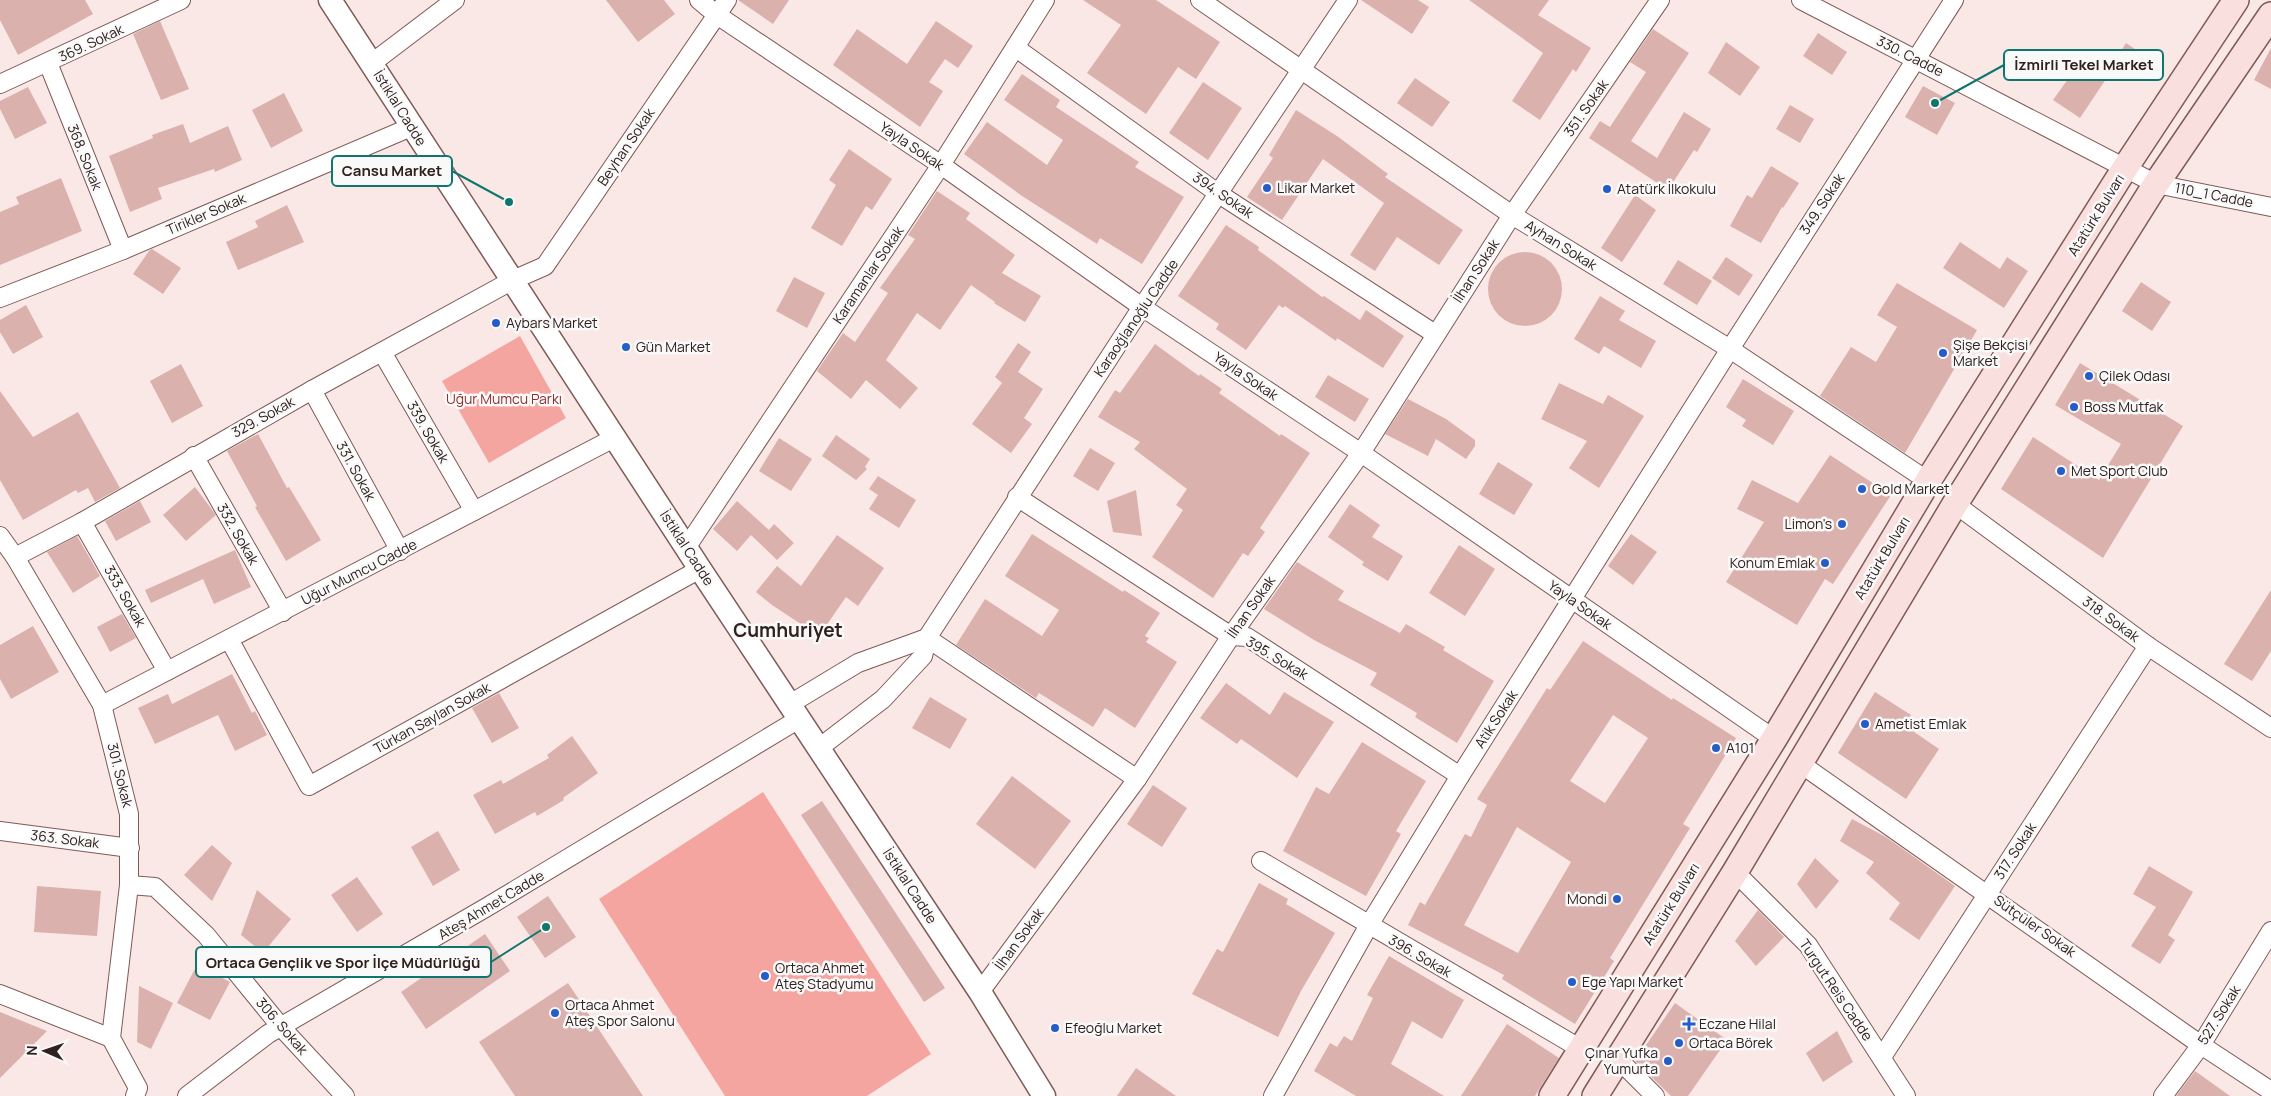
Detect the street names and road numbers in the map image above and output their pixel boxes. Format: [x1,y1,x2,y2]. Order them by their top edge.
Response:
street label: 369. Sokak [55,19,127,66]
street label: 330. Cadde [1873,31,1947,81]
street label: İstiklal Cadde [370,66,431,149]
street label: 351. Sokak [1559,75,1613,140]
street label: Beyhan Sokak [593,103,659,189]
street label: Yayla Sokak [876,117,949,175]
street label: 368. Sokak [64,121,108,194]
street label: 394. Sokak [1189,167,1258,222]
street label: 349. Sokak [1795,169,1849,238]
street label: Atatürk Bulvarı [2063,170,2128,259]
street label: 110_1 Cadde [2173,178,2255,211]
street label: Tirikler Sokak [163,188,249,239]
street label: Ayhan Sokak [1522,215,1602,275]
street label: Karamanlar Sokak [828,221,908,327]
street label: İlhan Sokak [1448,234,1504,306]
street label: Karaoğlanoğlu Cadde [1089,255,1182,380]
street label: Yayla Sokak [1210,347,1283,405]
street label: 329. Sokak [228,391,298,442]
street label: 339. Sokak [403,397,454,467]
street label: 331. Sokak [332,438,381,505]
street label: 332. Sokak [213,499,264,569]
street label: İstiklal Cadde [656,506,719,589]
street label: Atatürk Bulvarı [1849,513,1914,603]
street label: Uğur Mumcu Cadde [298,534,420,609]
street label: 333. Sokak [100,561,151,631]
street label: İlhan Sokak [1222,571,1280,642]
street label: Yayla Sokak [1545,576,1617,634]
street label: 318. Sokak [2079,591,2145,646]
street label: 395. Sokak [1243,632,1313,684]
street label: Türkan Saylan Sokak [370,677,495,758]
street label: Atik Sokak [1470,685,1522,751]
street label: 301. Sokak [103,741,138,810]
street label: 317. Sokak [1989,818,2041,883]
street label: 363. Sokak [30,825,102,852]
street label: İstiklal Cadde [879,844,942,927]
street label: Atatürk Bulvarı [1638,859,1703,948]
street label: Ateş Ahmet Cadde [434,865,547,944]
street label: Sütçüler Sokak [1990,890,2081,962]
street label: İlhan Sokak [990,903,1048,974]
street label: 396. Sokak [1385,930,1456,982]
street label: Turgut Reis Cadde [1795,935,1877,1044]
street label: 527. Sokak [2193,981,2245,1048]
street label: 306. Sokak [252,993,313,1059]

